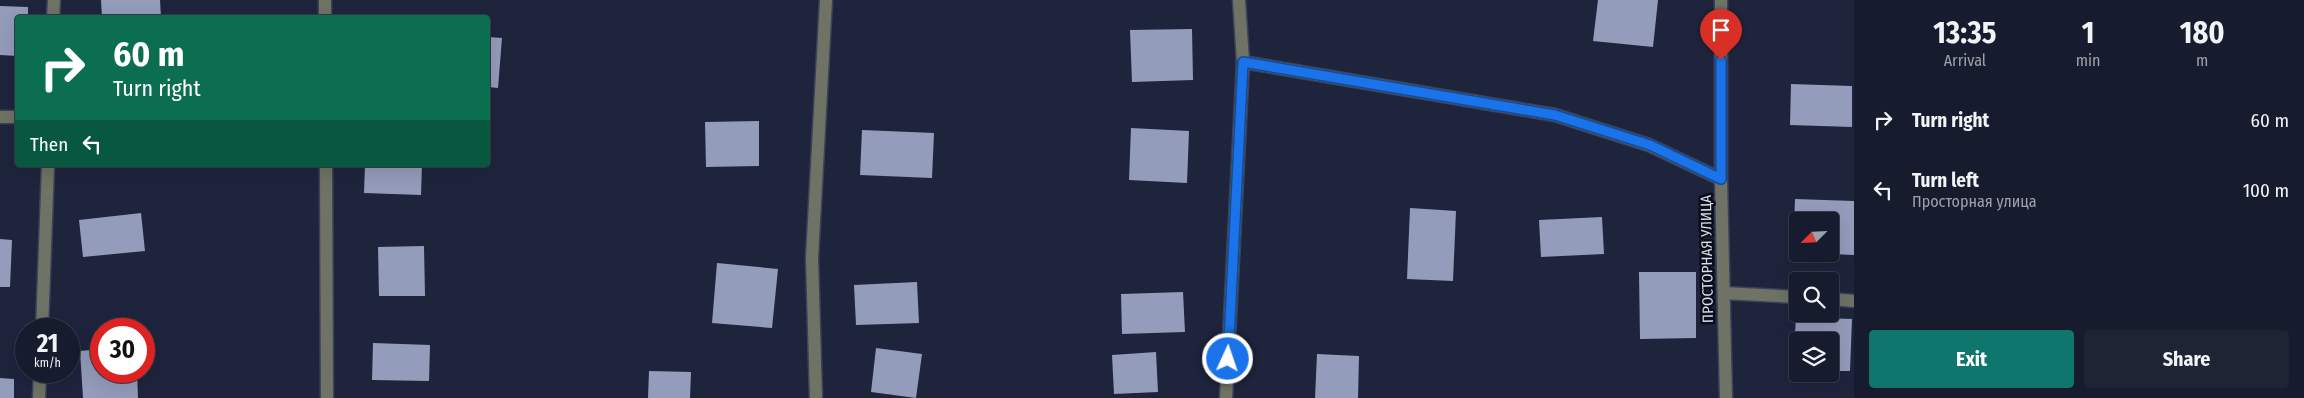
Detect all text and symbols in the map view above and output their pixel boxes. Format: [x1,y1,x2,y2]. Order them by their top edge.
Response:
pin [1700,9,1742,60]
text: 13:35 [1933,15,1996,51]
text: 1 [2082,15,2094,51]
text: 180 [2180,15,2225,51]
icon: arrive [1707,16,1735,44]
text: 60 m [113,33,184,75]
icon: right [30,35,95,100]
text: Arrival [1944,51,1986,70]
text: min [2076,51,2101,70]
text: m [2196,51,2208,70]
text: Turn right [113,75,201,102]
icon: right [1869,106,1897,134]
text: Turn right [1912,109,1989,132]
text: 60 m [2251,109,2289,132]
icon: left [78,130,106,158]
text: Then [30,133,68,156]
text: Turn left [1912,169,1979,192]
icon: left [1869,176,1897,204]
text: 100 m [2243,179,2289,202]
text: Просторная улица [1912,192,2037,211]
street label: ПРОСТОРНАЯ УЛИЦА [1697,195,1717,323]
north arrow [1789,212,1839,262]
map controls [1789,212,1839,382]
button: search [1789,272,1839,322]
speed limit sign: 30 [90,318,155,383]
text: 21 [37,329,58,359]
button: Exit [1869,330,2074,388]
button: Share [2084,330,2289,388]
position arrow [1201,332,1253,384]
button: layers [1789,332,1839,382]
text: km/h [34,356,61,370]

